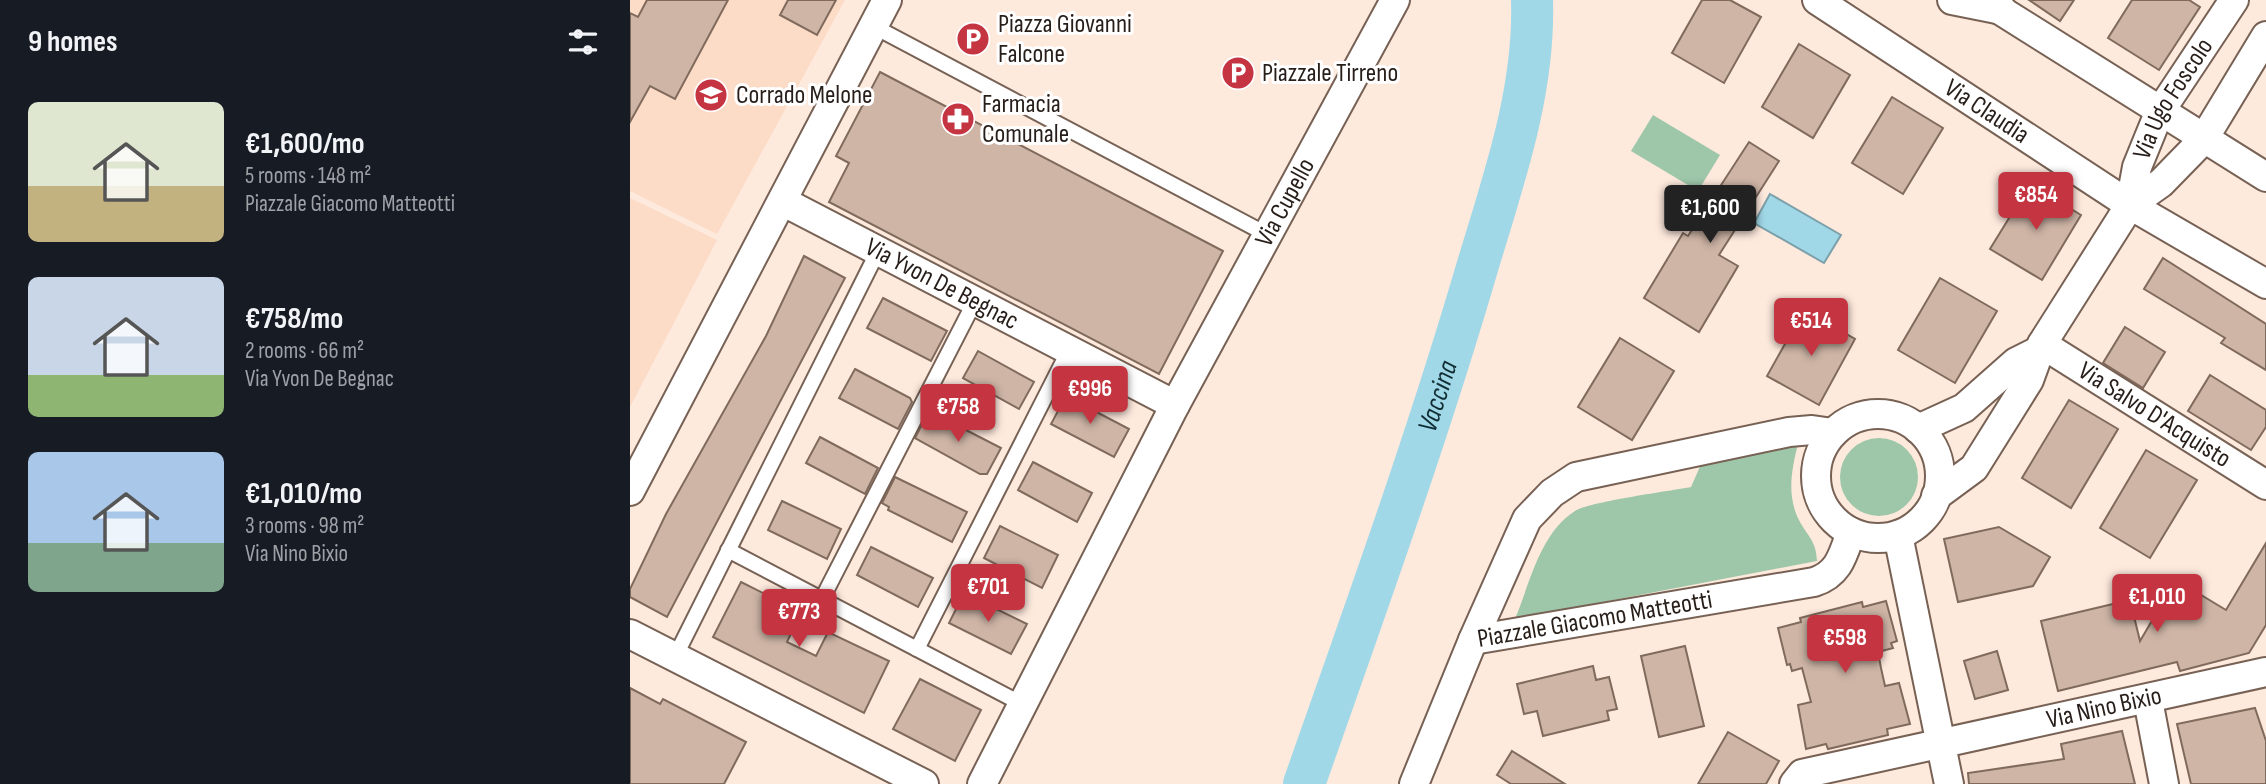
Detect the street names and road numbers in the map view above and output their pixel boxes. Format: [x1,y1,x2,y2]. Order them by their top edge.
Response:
street label: Via Ugo Foscolo [2126,32,2220,164]
street label: Via Claudia [1939,72,2035,150]
street label: Via Cupello [1249,153,1322,252]
street label: Via Yvon De Begnac [860,231,1024,337]
street label: Via Salvo D'Acquisto [2072,355,2237,474]
street label: Piazzale Giacomo Matteotti [1475,584,1715,654]
street label: Via Nino Bixio [2044,680,2164,735]

